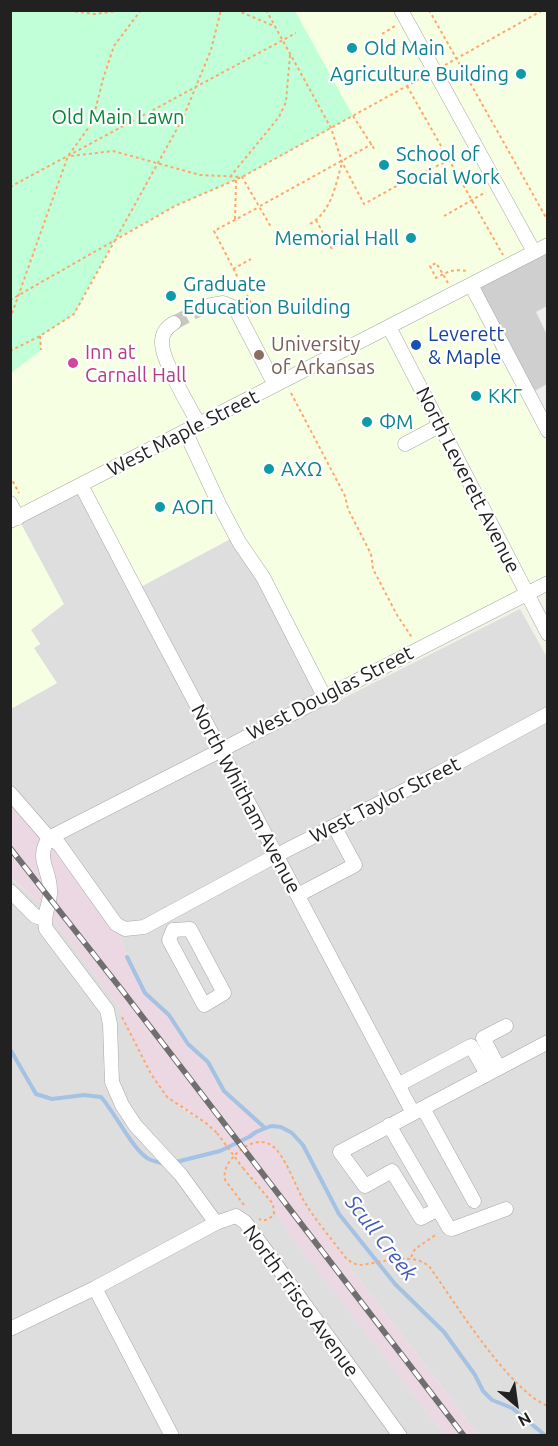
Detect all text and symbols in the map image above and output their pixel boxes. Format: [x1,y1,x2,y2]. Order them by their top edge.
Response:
place label: Old Main [364,36,445,60]
marker: Old Main [345,41,359,55]
place label: Agriculture Building [330,62,509,86]
marker: Agriculture Building [514,67,528,81]
park label: Old Main Lawn [52,105,184,129]
place label: School of Social Work [396,142,500,189]
marker: School of Social Work [377,158,391,172]
place label: Memorial Hall [274,226,399,250]
marker: Memorial Hall [404,231,418,245]
place label: Graduate Education Building [183,272,351,319]
marker: Graduate Education Building [164,289,178,303]
place label: Leverett & Maple [428,322,504,369]
place label: University of Arkansas [271,332,375,379]
marker: Leverett & Maple [409,338,423,352]
place label: Inn at Carnall Hall [85,340,187,387]
marker: University of Arkansas [252,348,266,362]
marker: Inn at Carnall Hall [66,356,80,370]
street label: North Leverett Avenue [411,383,525,577]
place label: ΚΚΓ [488,384,522,408]
street label: West Maple Street [103,385,263,481]
marker: ΚΚΓ [469,389,483,403]
place label: ΦΜ [379,410,413,434]
marker: ΦΜ [360,415,374,429]
place label: ΑΧΩ [281,457,322,481]
marker: ΑΧΩ [262,462,276,476]
place label: ΑΟΠ [172,495,214,519]
marker: ΑΟΠ [153,500,167,514]
street label: West Douglas Street [243,641,417,745]
street label: North Whitham Avenue [186,700,306,898]
street label: West Taylor Street [306,752,464,848]
water label: Scull Creek [340,1190,422,1286]
street label: North Frisco Avenue [238,1220,364,1382]
north arrow [486,1374,546,1434]
text: N [515,1409,534,1431]

